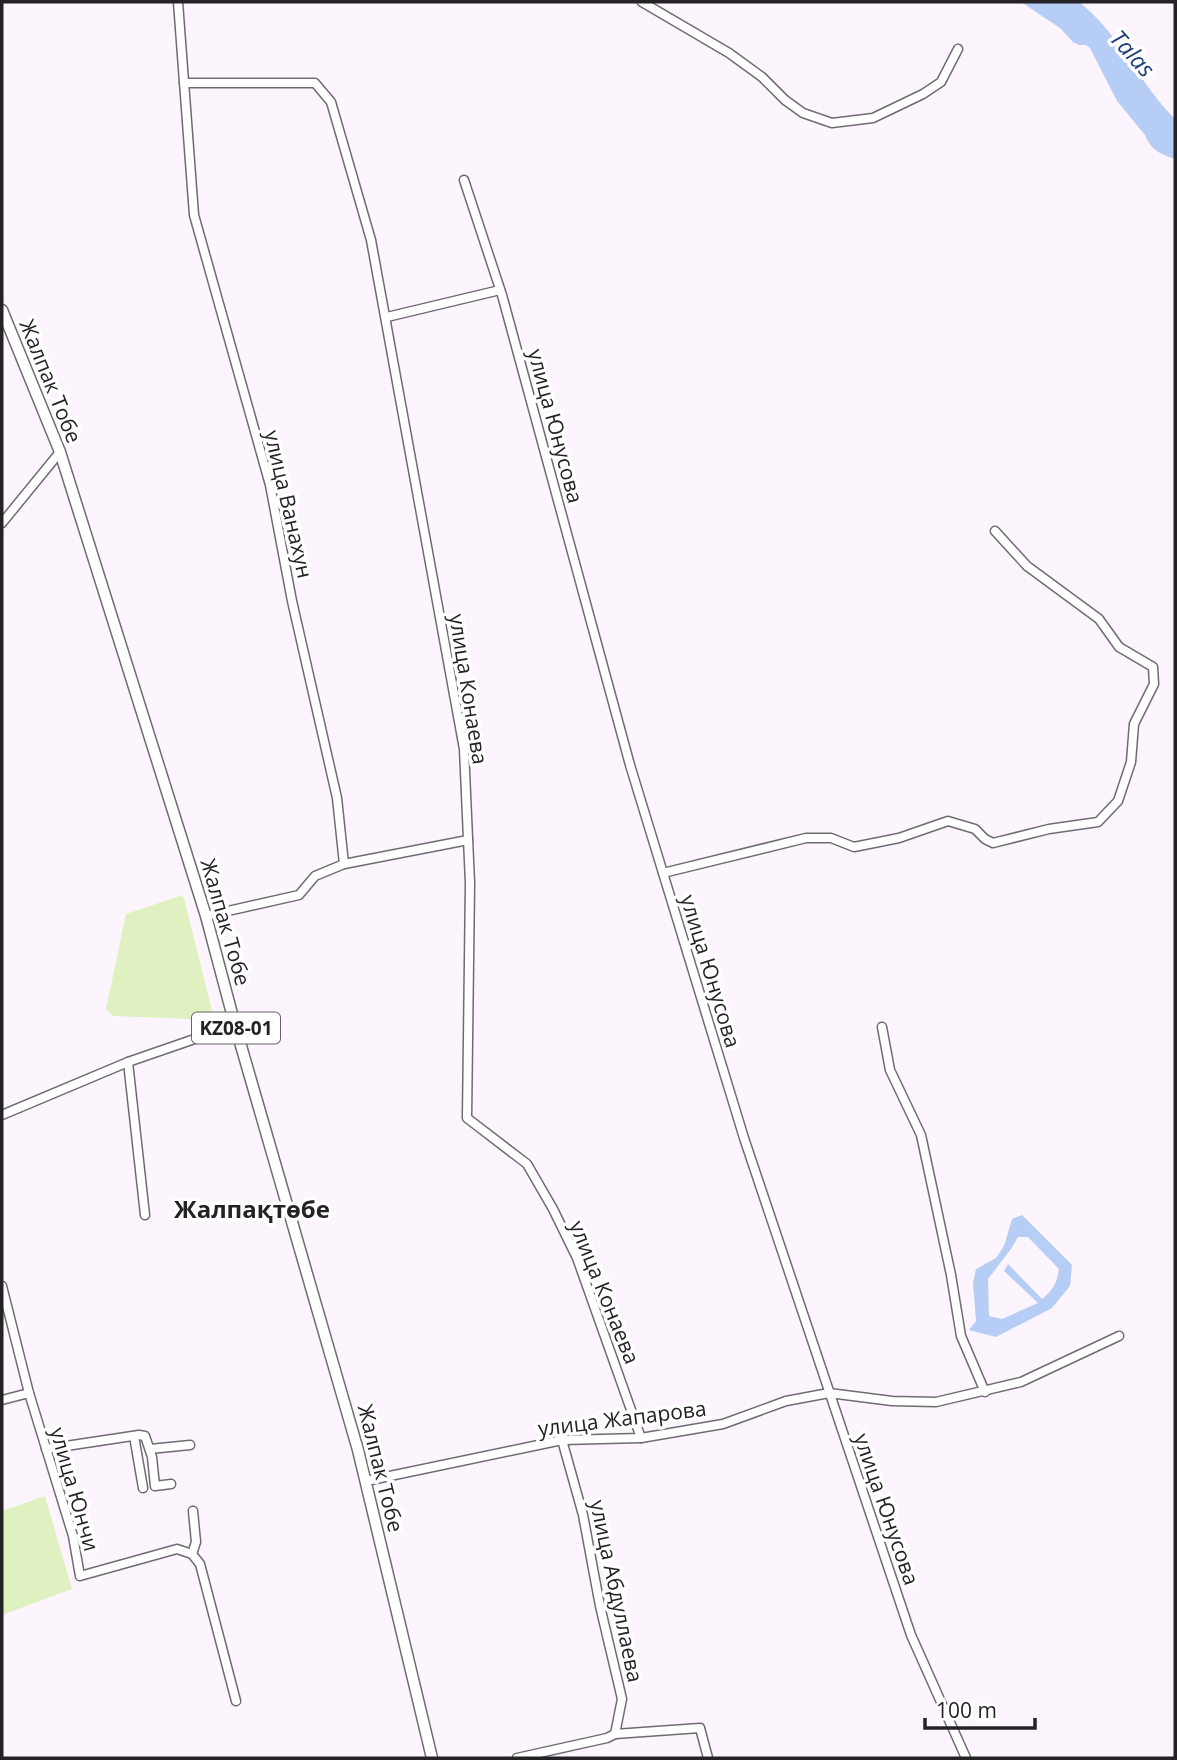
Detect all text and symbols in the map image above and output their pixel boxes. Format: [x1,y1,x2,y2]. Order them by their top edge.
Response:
water label: Talas [1103,23,1163,84]
street label: Жалпак Тобе [14,315,88,447]
street label: улица Юнусова [522,346,590,506]
street label: улица Ванахун [258,427,320,581]
street label: улица Конаева [443,612,495,766]
street label: Жалпак Тобе [195,855,257,989]
street label: улица Юнусова [674,891,748,1051]
road number: KZ08-01 [192,1012,280,1044]
district label: Жалпақтөбе [174,1192,330,1225]
street label: улица Конаева [564,1216,646,1368]
street label: улица Жапарова [536,1394,708,1442]
street label: Жалпак Тобе [352,1401,410,1535]
street label: улица Юнчи [44,1424,106,1554]
street label: улица Юнусова [848,1430,926,1588]
street label: улица Абдуллаева [584,1497,650,1685]
scale bar [925,1686,1035,1730]
text: 100 m [936,1696,997,1724]

